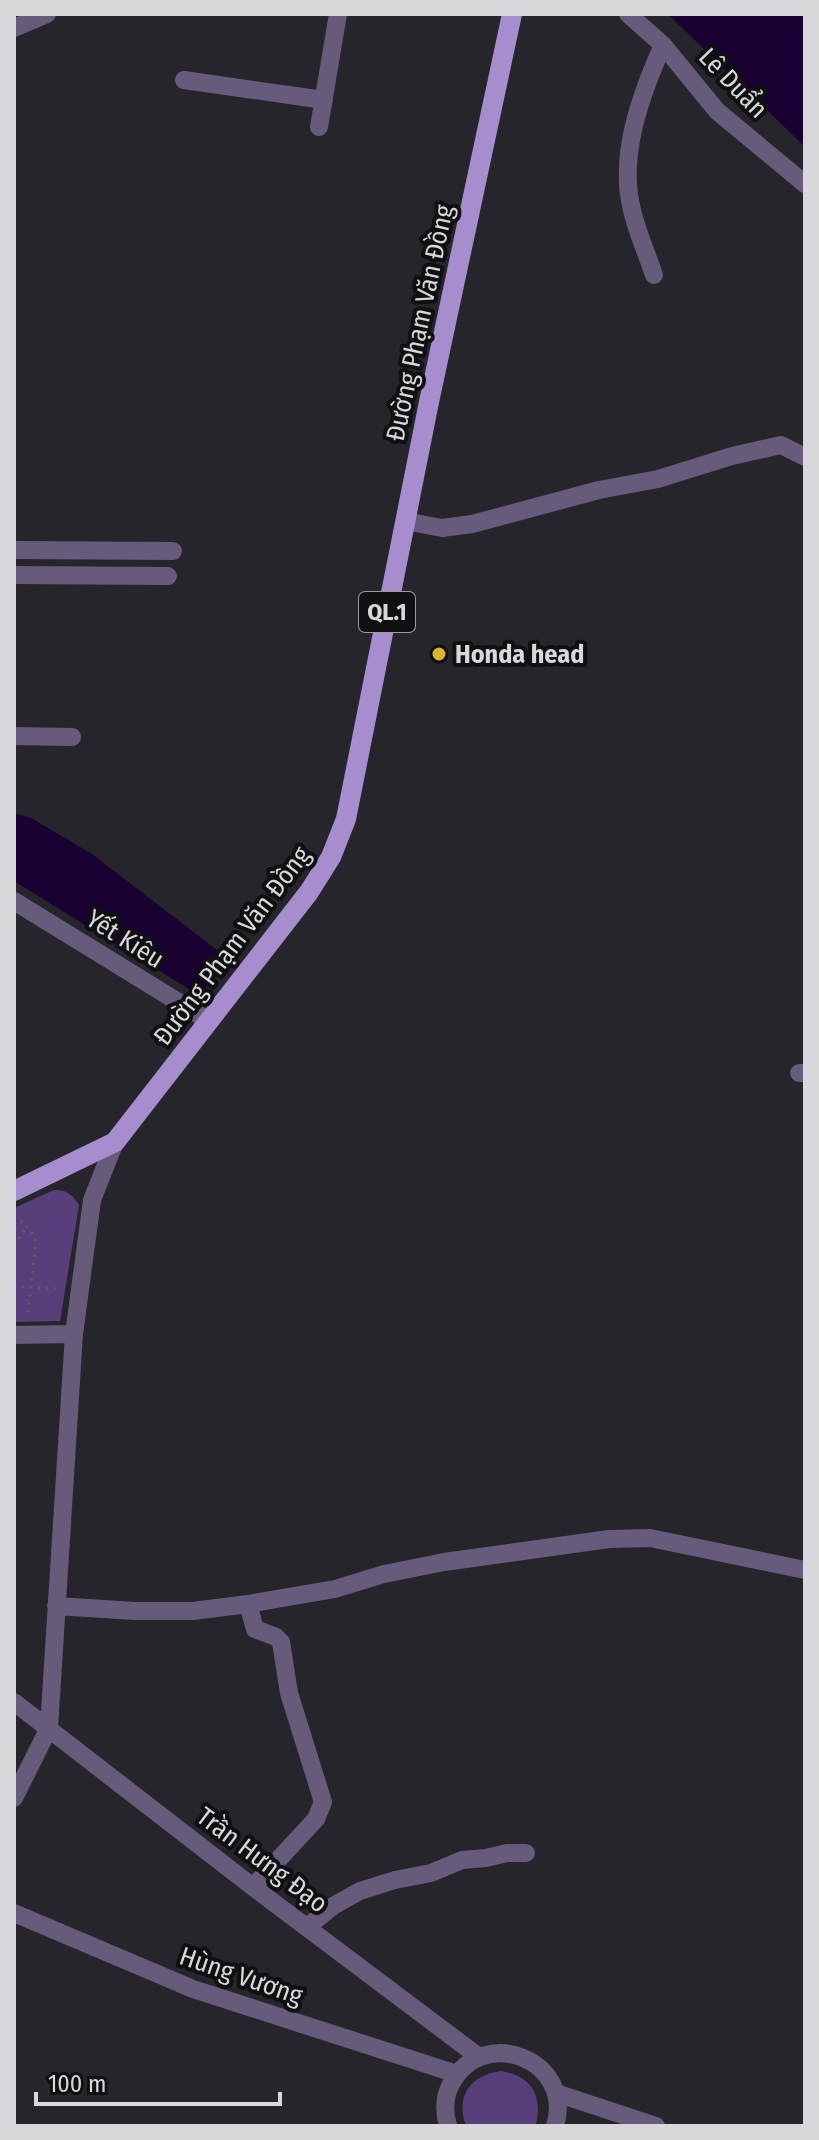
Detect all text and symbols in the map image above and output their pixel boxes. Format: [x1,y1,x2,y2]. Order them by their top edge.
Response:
street label: Lê Duẩn [692,40,775,124]
street label: Đường Phạm Văn Đồng [380,201,460,444]
road number: QL.1 [359,592,415,632]
place label: Honda head [455,639,584,670]
marker: Honda head [430,645,448,663]
street label: Đường Phạm Văn Đồng [147,840,317,1051]
street label: Yết Kiêu [80,903,170,975]
street label: Trần Hưng Đạo [190,1801,334,1919]
street label: Hùng Vương [175,1941,307,2012]
scale bar [36,2056,280,2106]
text: 100 m [48,2070,106,2098]

